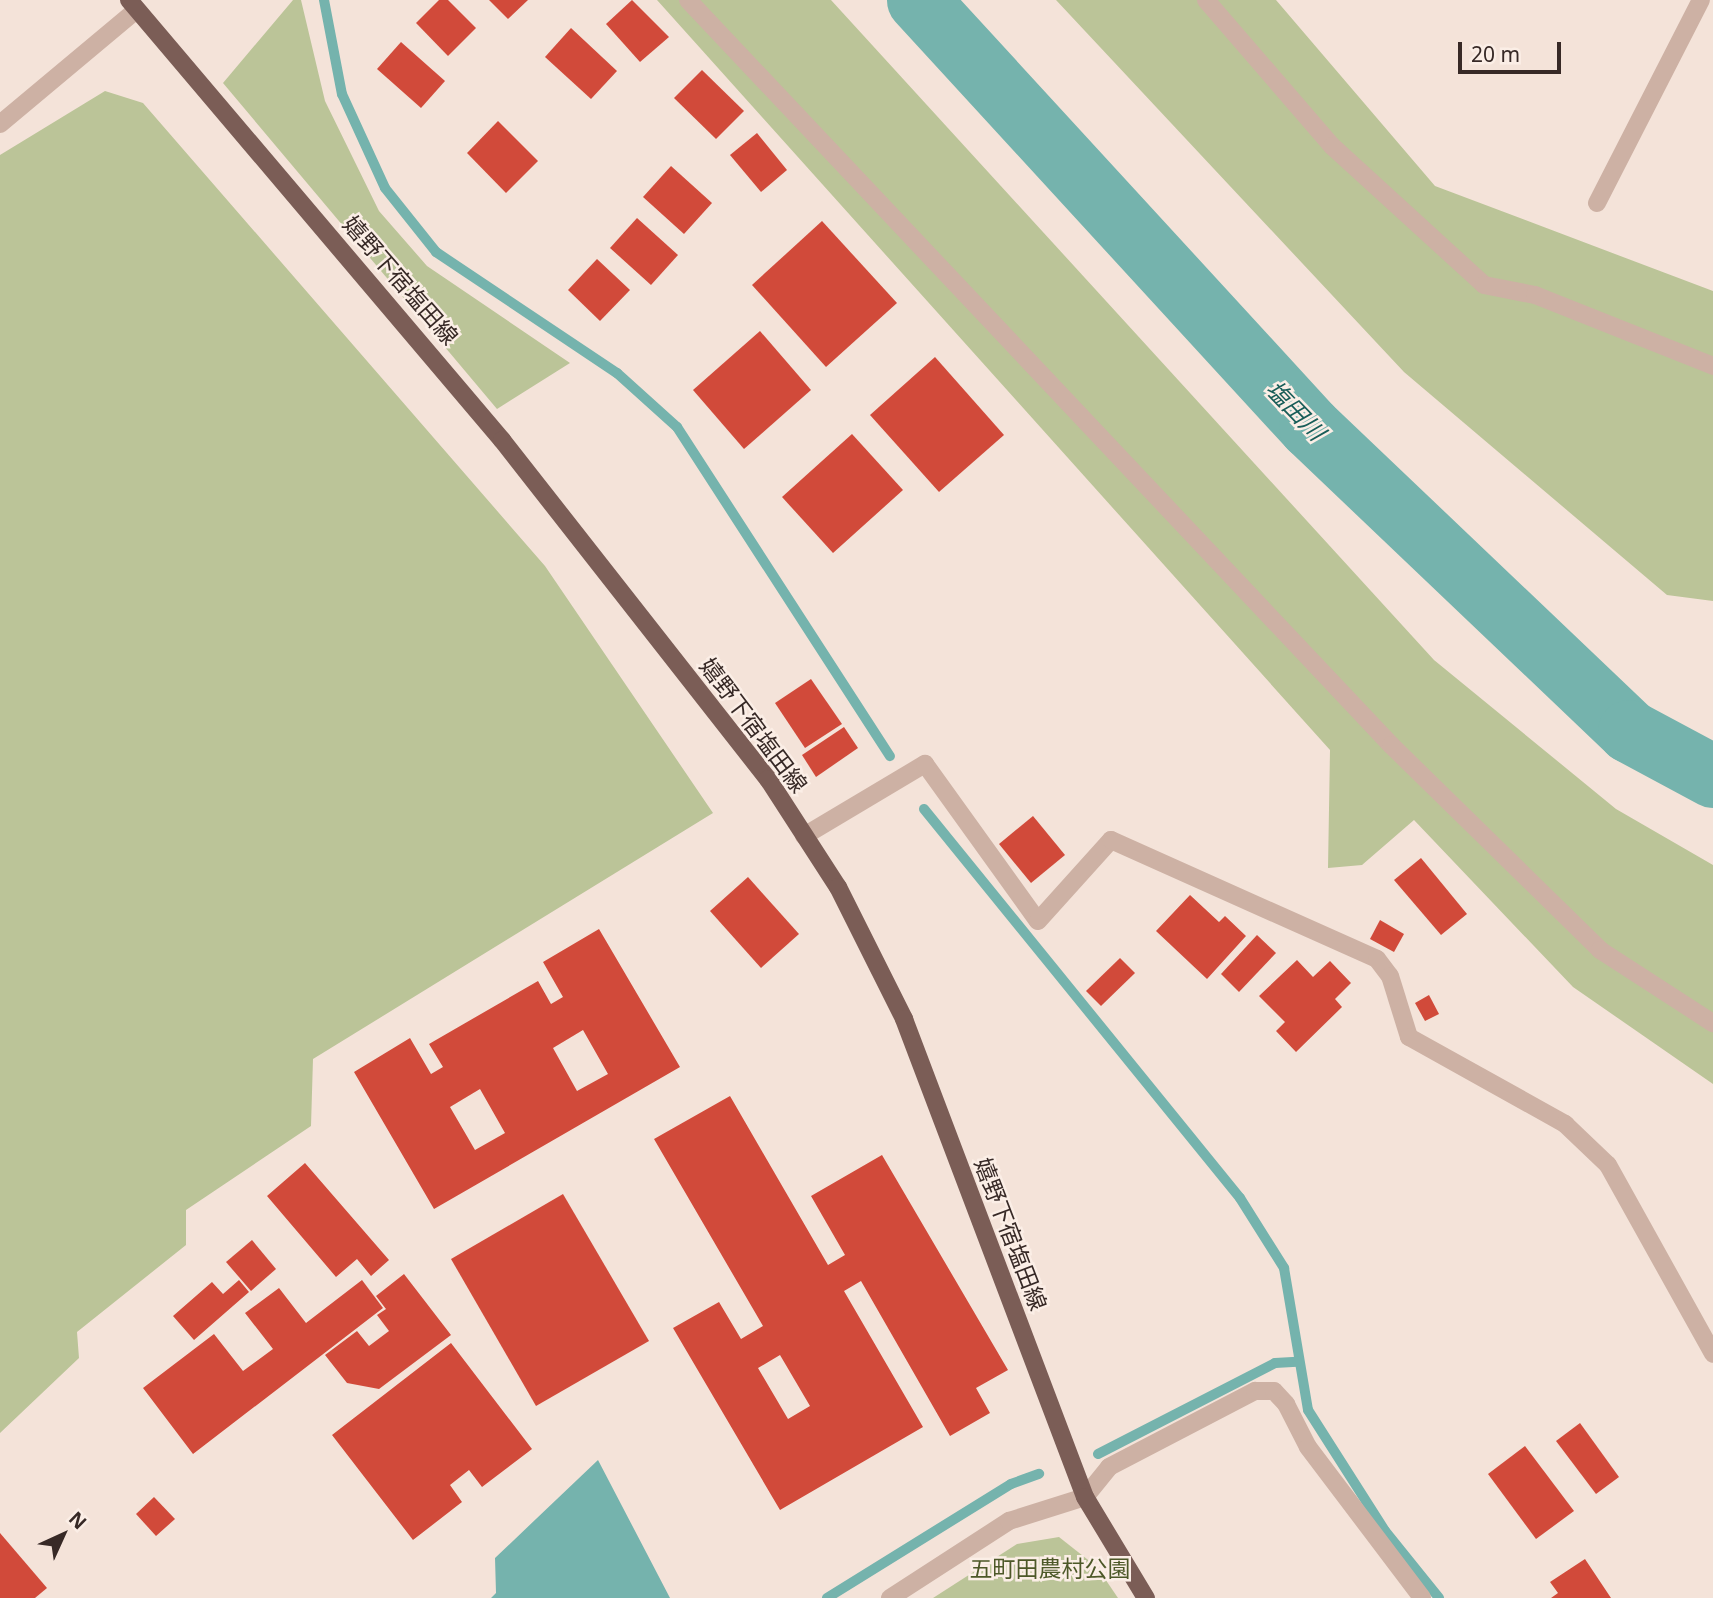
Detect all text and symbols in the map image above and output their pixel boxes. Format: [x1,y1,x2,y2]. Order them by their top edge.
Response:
scale bar [1461,28,1564,72]
text: 20 m [1471,40,1520,68]
street label: 嬉野下宿塩田線 [338,210,464,350]
water label: 塩田川 [1261,374,1331,446]
street label: 嬉野下宿塩田線 [695,652,813,798]
street label: 嬉野下宿塩田線 [969,1154,1053,1314]
north arrow [28,1500,98,1570]
text: N [63,1505,92,1535]
park label: 五町田農村公園 [970,1554,1130,1582]

